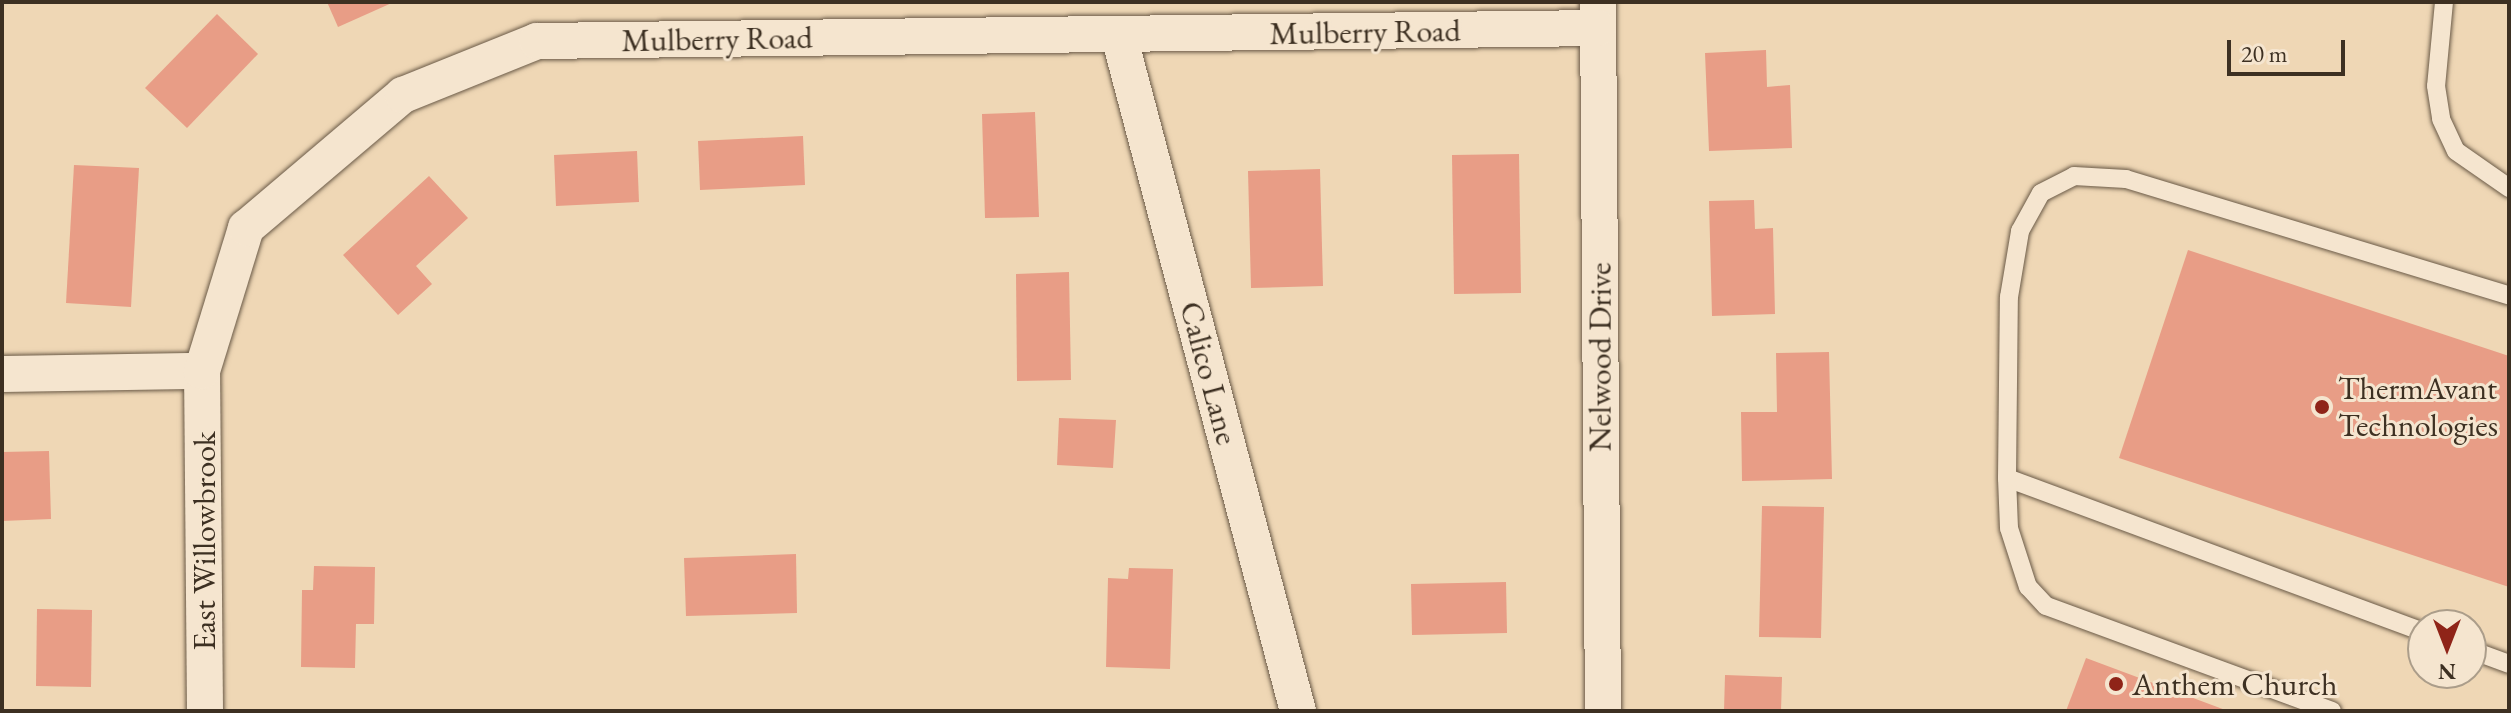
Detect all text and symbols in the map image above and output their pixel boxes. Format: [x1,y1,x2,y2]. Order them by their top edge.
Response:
street label: Mulberry Road [1269,11,1461,53]
street label: Mulberry Road [621,18,813,60]
scale bar [2231,24,2349,74]
text: 20 m [2241,38,2288,69]
street label: Nelwood Drive [1581,262,1619,452]
street label: Calico Lane [1172,297,1246,449]
place label: ThermAvant Technologies [2338,370,2498,445]
marker: ThermAvant Technologies [2313,398,2331,416]
street label: East Willowbrook [185,431,223,651]
north arrow [2407,609,2487,689]
text: N [2438,657,2456,686]
place label: Anthem Church [2132,665,2338,703]
marker: Anthem Church [2107,675,2125,693]

